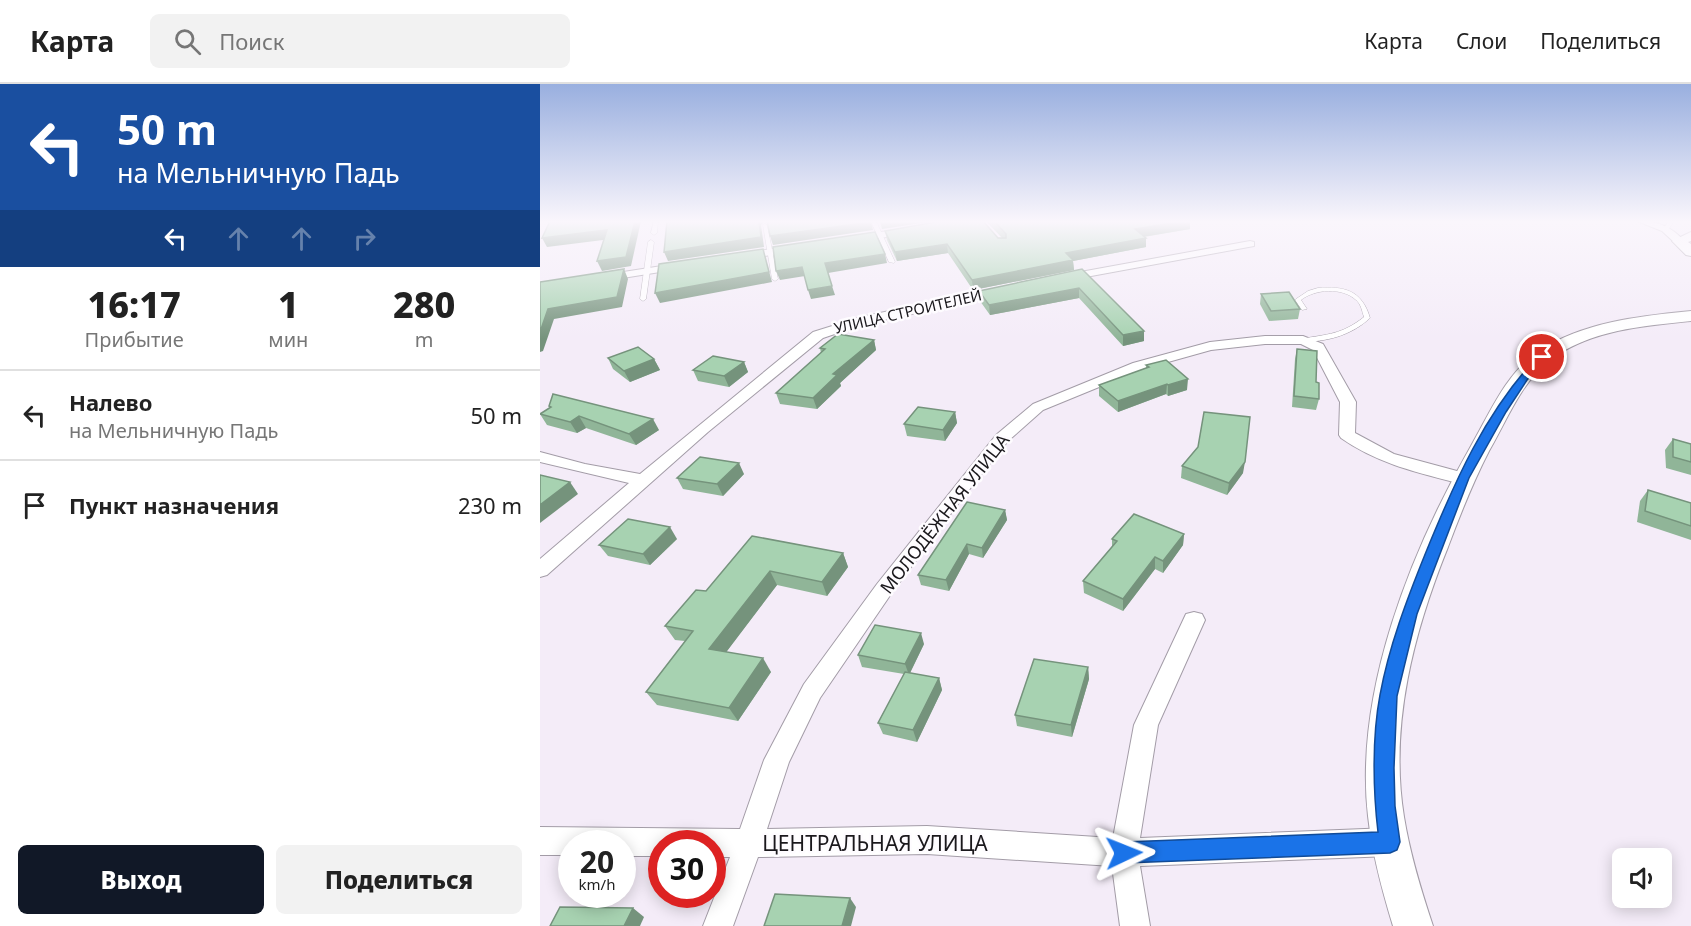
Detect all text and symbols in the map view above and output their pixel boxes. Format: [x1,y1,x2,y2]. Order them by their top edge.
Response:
search box [150,14,570,68]
text: Карта [30,22,114,60]
icon: search [171,25,204,58]
text: Поиск [219,26,285,56]
text: Карта [1364,27,1423,55]
text: Слои [1456,27,1507,55]
text: Поделиться [1540,27,1661,55]
text: 50 m [117,100,217,157]
icon: left [18,108,96,186]
text: на Мельничную Падь [117,154,400,191]
icon: left [159,222,192,255]
icon: ahead [222,222,255,255]
icon: ahead [285,222,318,255]
icon: right [348,222,381,255]
text: 16:17 [87,280,181,329]
text: 1 [278,280,299,329]
text: 280 [393,280,455,329]
street label: УЛИЦА СТРОИТЕЛЕЙ [832,284,984,338]
text: Прибытие [85,326,184,353]
text: мин [268,326,308,353]
text: m [415,326,434,353]
pin [1516,331,1567,382]
icon: arrive [1525,340,1558,373]
text: Налево [69,387,152,417]
icon: left [18,399,51,432]
text: 50 m [471,400,522,430]
text: на Мельничную Падь [69,417,278,444]
street label: МОЛОДЁЖНАЯ УЛИЦА [874,428,1015,598]
icon: arrive [18,489,51,522]
text: Пункт назначения [69,490,279,520]
text: 230 m [458,490,522,520]
position arrow [1092,821,1156,885]
street label: ЦЕНТРАЛЬНАЯ УЛИЦА [762,829,988,857]
speed limit sign: 30 [648,830,726,908]
text: 20 [580,841,614,882]
button: Выход [18,845,264,914]
button: Поделиться [276,845,522,914]
map controls [1612,848,1672,908]
button: sound [1612,848,1672,908]
text: km/h [579,874,615,894]

